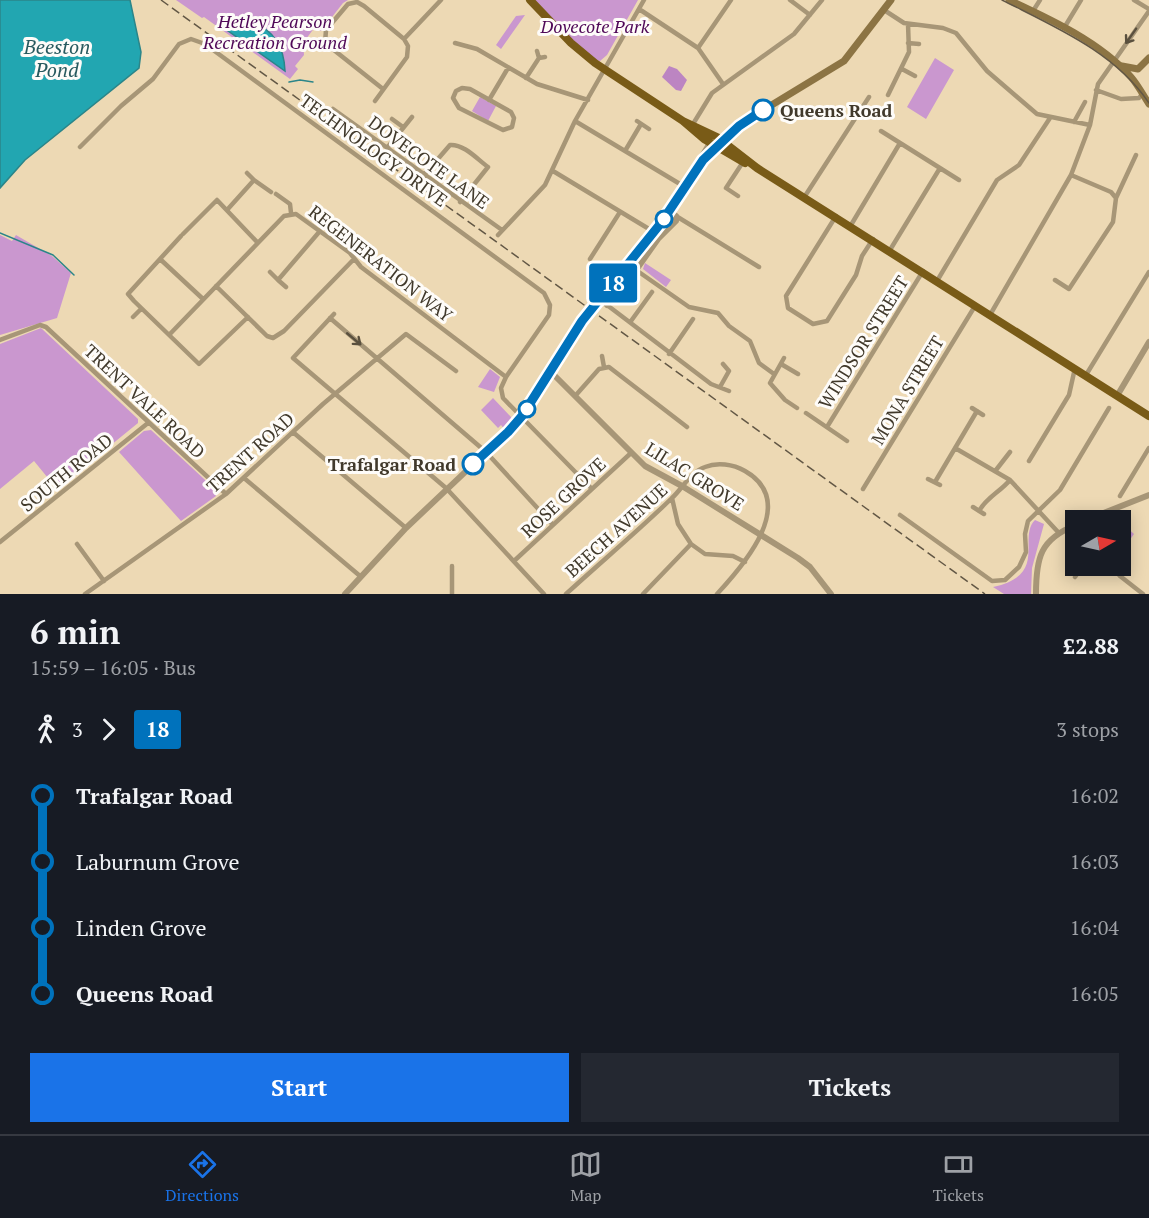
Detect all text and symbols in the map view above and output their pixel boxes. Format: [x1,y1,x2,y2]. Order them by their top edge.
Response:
park label: Hetley Pearson Recreation Ground [202,9,347,54]
park label: Dovecote Park [540,14,650,38]
one-way arrow [1125,28,1137,44]
water label: Beeston Pond [23,33,90,83]
street label: TECHNOLOGY DRIVE [295,88,453,212]
place label: Queens Road [780,98,893,122]
marker: Queens Road [752,99,774,121]
street label: DOVECOTE LANE [364,110,494,214]
street label: REGENERATION WAY [304,199,458,327]
unlabelled marker [655,210,673,228]
line badge: 18 [586,264,640,302]
text: 18 [601,269,625,297]
street label: WINDSOR STREET [812,271,914,413]
street label: MONA STREET [865,331,949,449]
one-way arrow [346,332,362,345]
street label: TRENT VALE ROAD [79,339,211,463]
unlabelled marker [518,400,536,418]
street label: TRENT ROAD [201,406,299,498]
street label: SOUTH ROAD [15,427,117,517]
street label: LILAC GROVE [641,436,749,516]
place label: Trafalgar Road [328,452,456,476]
street label: ROSE GROVE [516,452,610,542]
marker: Trafalgar Road [462,453,484,475]
street label: BEECH AVENUE [560,478,672,582]
north arrow [1065,510,1131,576]
map controls [1065,510,1131,576]
text: 6 min [30,610,120,653]
text: £2.88 [1063,631,1119,660]
text: 15:59 – 16:05 · Bus [30,654,196,681]
icon: walk [30,713,63,746]
icon: forward [92,713,125,746]
text: 18 [146,715,169,743]
text: 3 [72,716,83,743]
text: 3 stops [1056,716,1119,743]
text: Trafalgar Road [76,781,233,810]
text: 16:02 [1070,782,1119,809]
text: Laburnum Grove [76,847,239,876]
text: 16:03 [1070,848,1119,875]
text: Linden Grove [76,913,207,942]
text: 16:04 [1070,914,1119,941]
text: Queens Road [76,979,213,1008]
text: 16:05 [1070,980,1119,1007]
button: Start [30,1053,569,1122]
button: Tickets [581,1053,1119,1122]
tab: Directions [165,1148,239,1206]
tab: Map [569,1148,602,1206]
tab: Tickets [933,1148,984,1206]

